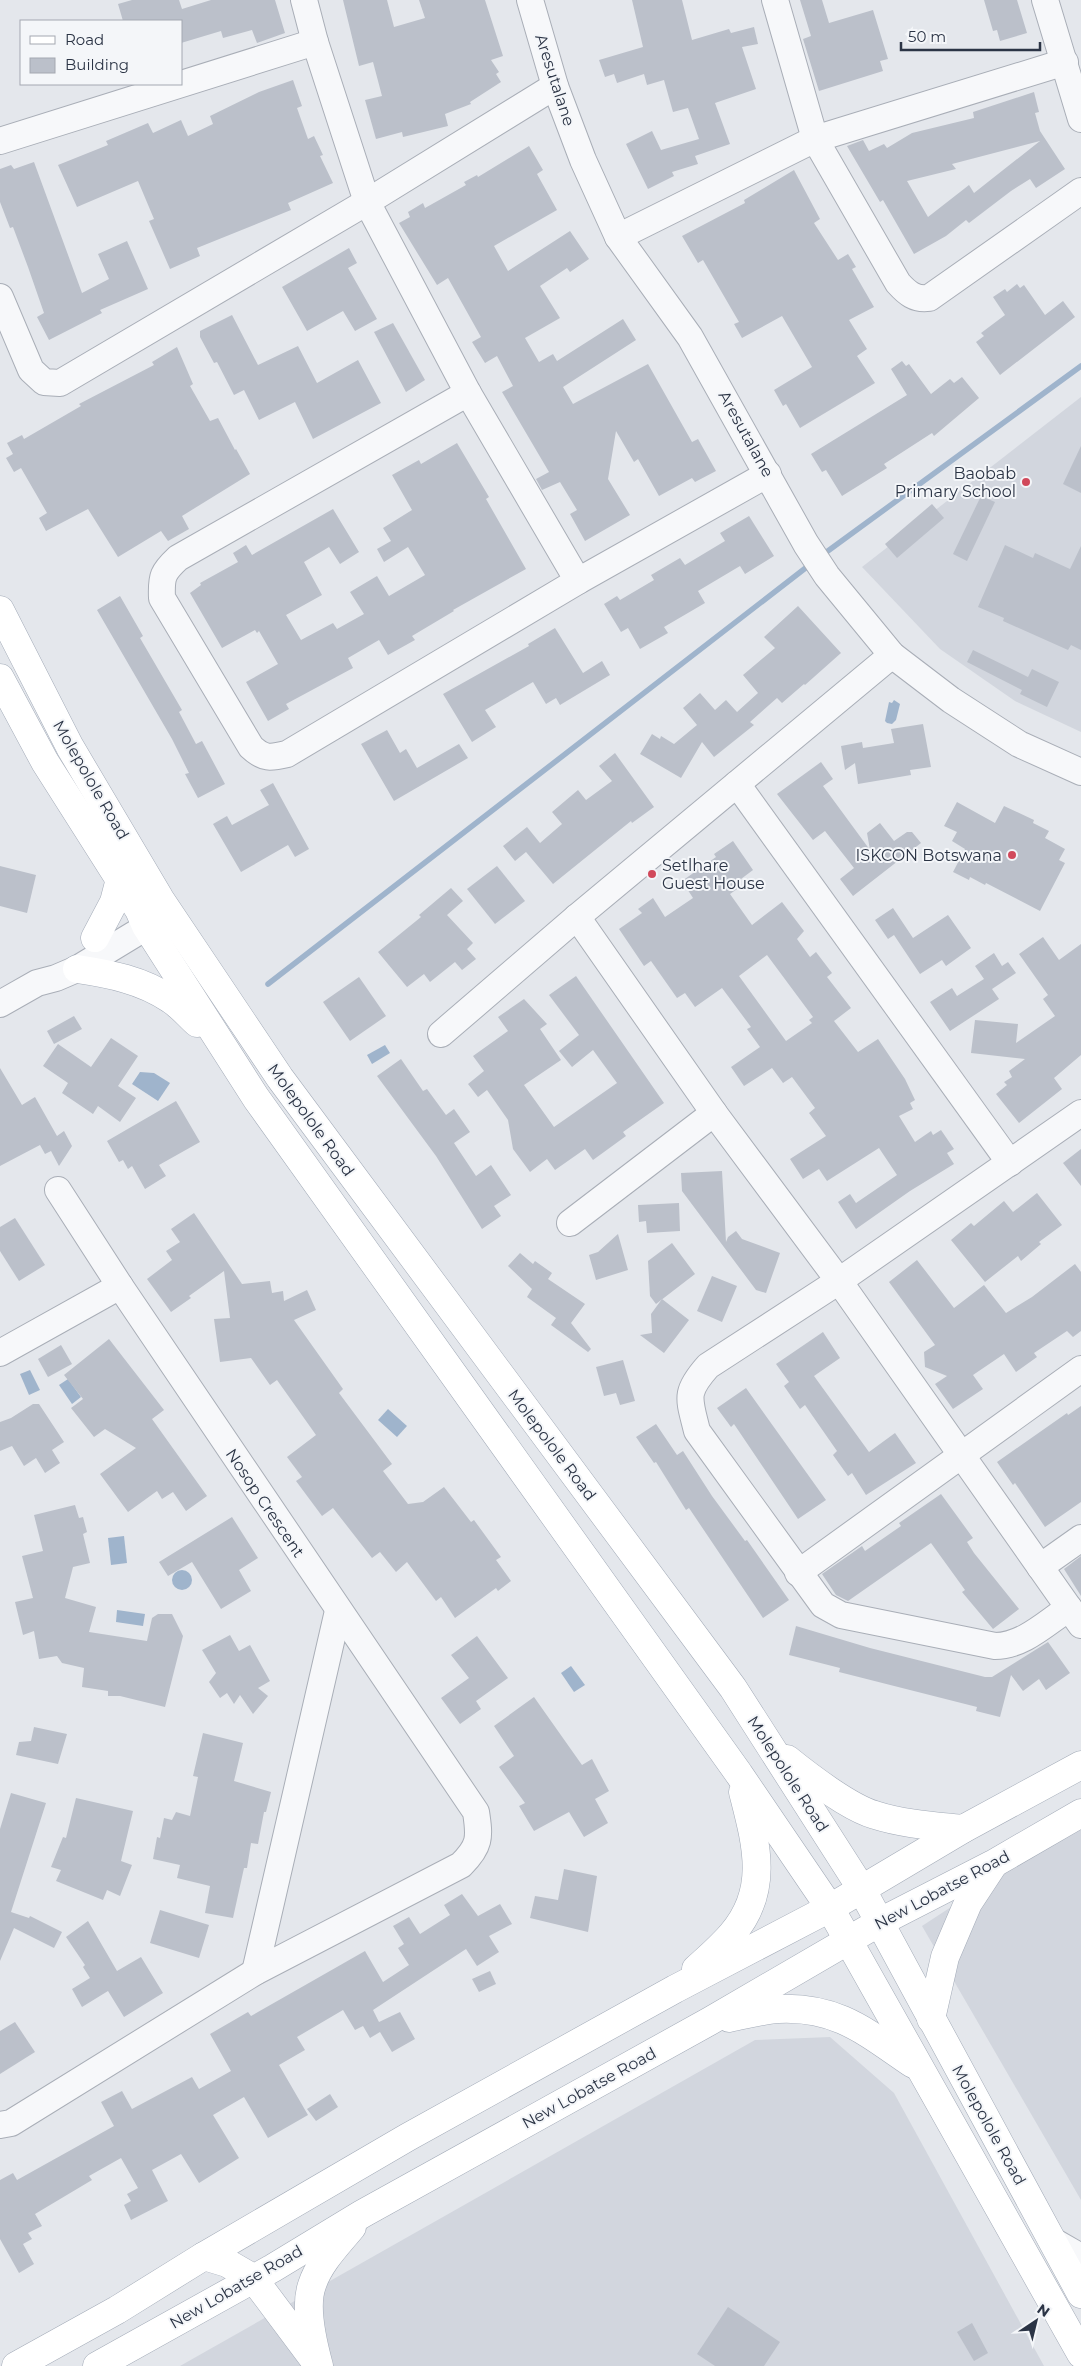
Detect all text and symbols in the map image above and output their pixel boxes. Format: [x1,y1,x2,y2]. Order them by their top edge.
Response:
legend [20,20,182,85]
scale bar [901,20,1040,52]
text: 50 m [908,27,946,46]
text: Road [65,30,104,49]
street label: Aresutalane [531,32,579,128]
text: Building [65,55,129,74]
street label: Aresutalane [714,388,778,480]
place label: Baobab Primary School [895,464,1016,501]
marker: Baobab Primary School [1020,476,1032,488]
street label: Molepolole Road [49,717,133,843]
place label: ISKCON Botswana [855,846,1002,865]
marker: ISKCON Botswana [1006,849,1018,861]
place label: Setlhare Guest House [662,856,765,893]
marker: Setlhare Guest House [646,868,658,880]
street label: Molepolole Road [264,1060,358,1180]
street label: Molepolole Road [504,1386,600,1504]
street label: Nosop Crescent [222,1445,309,1561]
street label: Molepolole Road [743,1712,833,1836]
street label: New Lobatse Road [871,1846,1013,1934]
street label: New Lobatse Road [519,2043,659,2133]
street label: Molepolole Road [948,2062,1030,2188]
street label: New Lobatse Road [166,2241,306,2333]
north arrow [1011,2296,1061,2346]
text: N [1034,2300,1053,2321]

